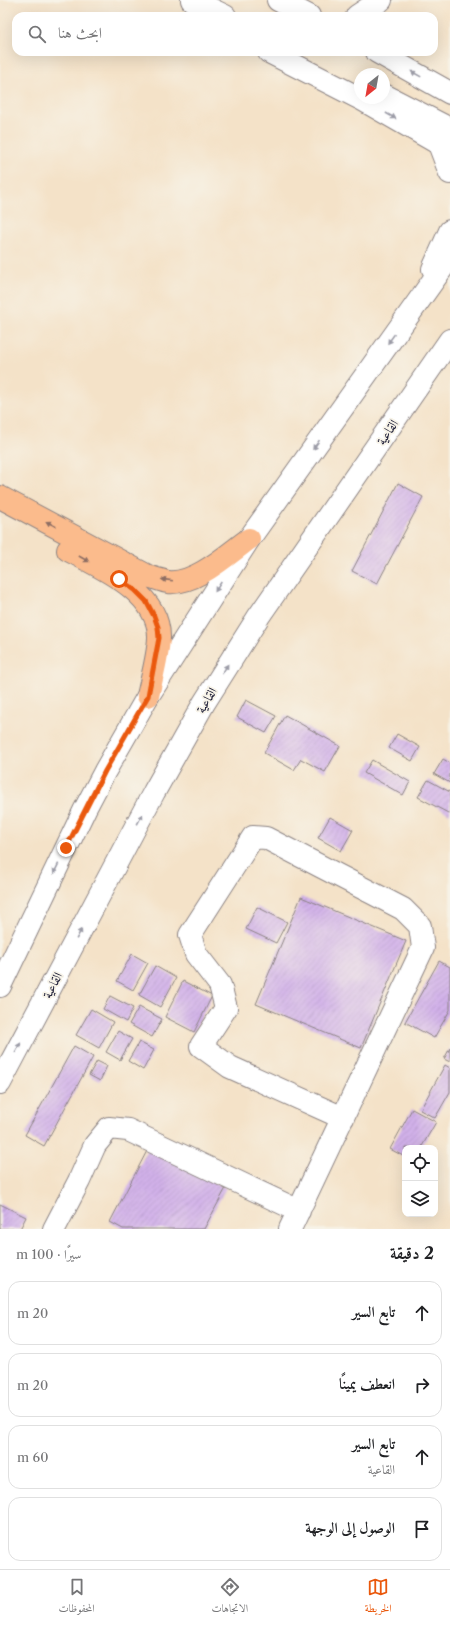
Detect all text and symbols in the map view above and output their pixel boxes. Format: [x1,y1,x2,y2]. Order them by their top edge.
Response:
search box [12,12,438,56]
icon: search [26,23,48,45]
text: ابحث هنا [58,23,102,42]
north arrow [354,68,390,104]
one-way arrow [410,70,422,77]
one-way arrow [385,113,396,120]
one-way arrow [387,334,395,345]
street label: القاعية [373,416,401,448]
one-way arrow [312,440,320,450]
one-way arrow [45,521,56,527]
one-way arrow [78,555,90,562]
route start [110,570,128,588]
one-way arrow [161,577,173,584]
one-way arrow [215,581,222,593]
one-way arrow [221,663,228,675]
street label: القاعية [192,684,220,716]
one-way arrow [137,813,143,824]
route end [57,839,75,857]
one-way arrow [53,864,59,875]
one-way arrow [76,928,82,939]
street label: القاعية [39,969,66,1001]
one-way arrow [15,1043,22,1054]
map controls [402,1145,438,1217]
button: locate [402,1145,438,1181]
button: layers [402,1181,438,1217]
text: 2 دقيقة [390,1243,434,1263]
text: سيرًا · 100 m [16,1246,81,1262]
text: تابع السير [352,1302,395,1321]
icon: ahead [411,1302,433,1324]
text: 20 m [17,1305,48,1321]
text: انعطف يمينًا [339,1374,395,1393]
icon: right [411,1374,433,1396]
text: 20 m [17,1377,48,1393]
text: تابع السير [352,1434,395,1453]
icon: ahead [411,1446,433,1468]
text: 60 m [17,1449,48,1465]
text: القاعية [368,1461,395,1477]
text: الوصول إلى الوجهة [305,1518,395,1537]
icon: arrive [411,1518,433,1540]
tab: المحفوظات [58,1576,95,1619]
tab: الاتجاهات [211,1576,248,1619]
tab: الخريطة [365,1576,392,1619]

